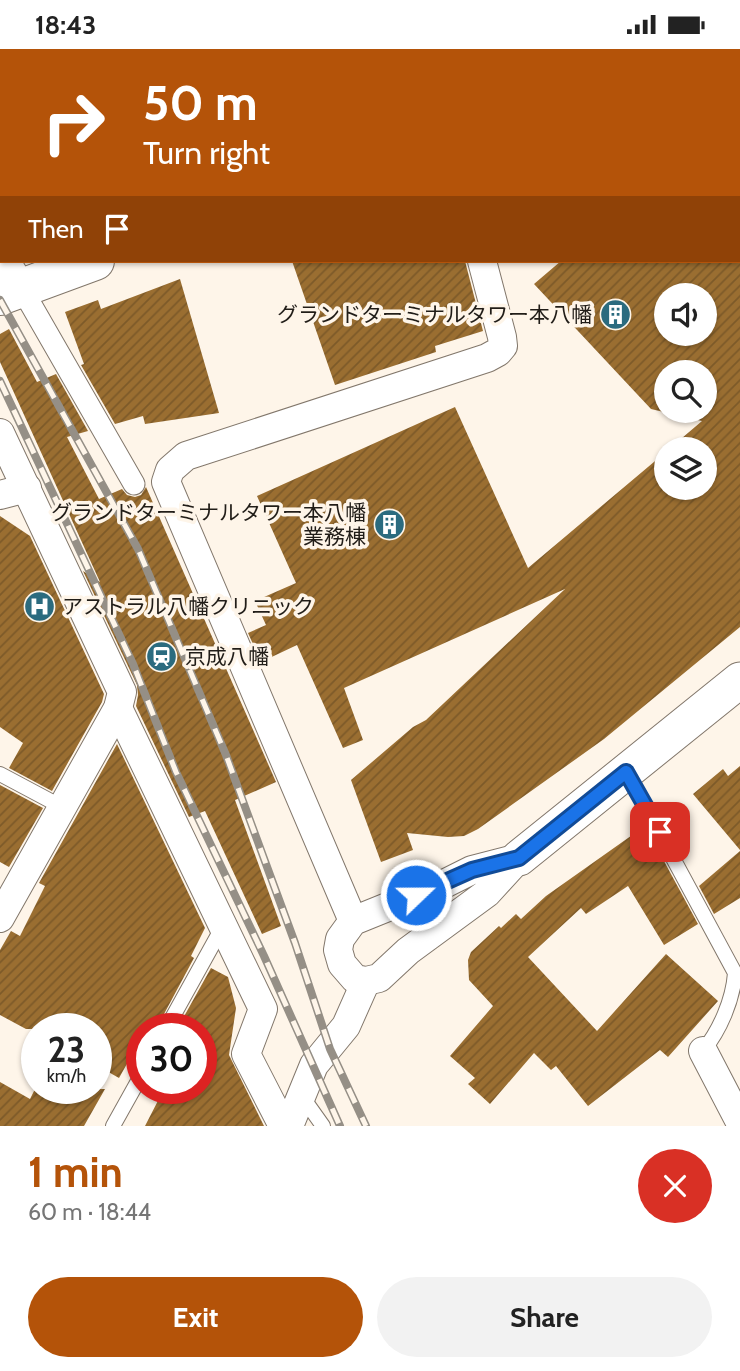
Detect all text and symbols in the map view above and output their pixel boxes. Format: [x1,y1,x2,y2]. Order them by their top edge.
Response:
text: 18:43 [35,9,96,41]
text: 50 m [143,73,258,132]
icon: right [28,77,119,168]
text: Turn right [143,133,270,172]
icon: arrive [98,210,136,248]
text: Then [28,213,84,245]
map controls [654,283,717,500]
button: sound [654,283,717,346]
building icon: グランドターミナルタワー本八幡 [598,298,632,332]
place label: グランドターミナルタワー本八幡 [277,302,592,327]
button: search [654,360,717,423]
button: layers [654,437,717,500]
place label: グランドターミナルタワー本八幡 業務棟 [51,500,366,549]
building icon: グランドターミナルタワー本八幡 業務棟 [372,508,406,542]
hospital icon: アストラル八幡クリニック [22,590,56,624]
place label: アストラル八幡クリニック [62,594,314,619]
station icon: 京成八幡 [145,640,179,674]
place label: 京成八幡 [185,644,269,669]
pin [630,802,690,862]
icon: arrive [641,813,679,851]
position arrow [379,858,453,932]
speed limit sign: 30 [126,1013,217,1104]
text: 23 [48,1028,85,1071]
text: km/h [47,1065,86,1087]
text: 1 min [28,1146,123,1198]
button: close [638,1149,712,1223]
text: 60 m · 18:44 [28,1198,151,1226]
button: Exit [28,1277,363,1357]
button: Share [377,1277,712,1357]

